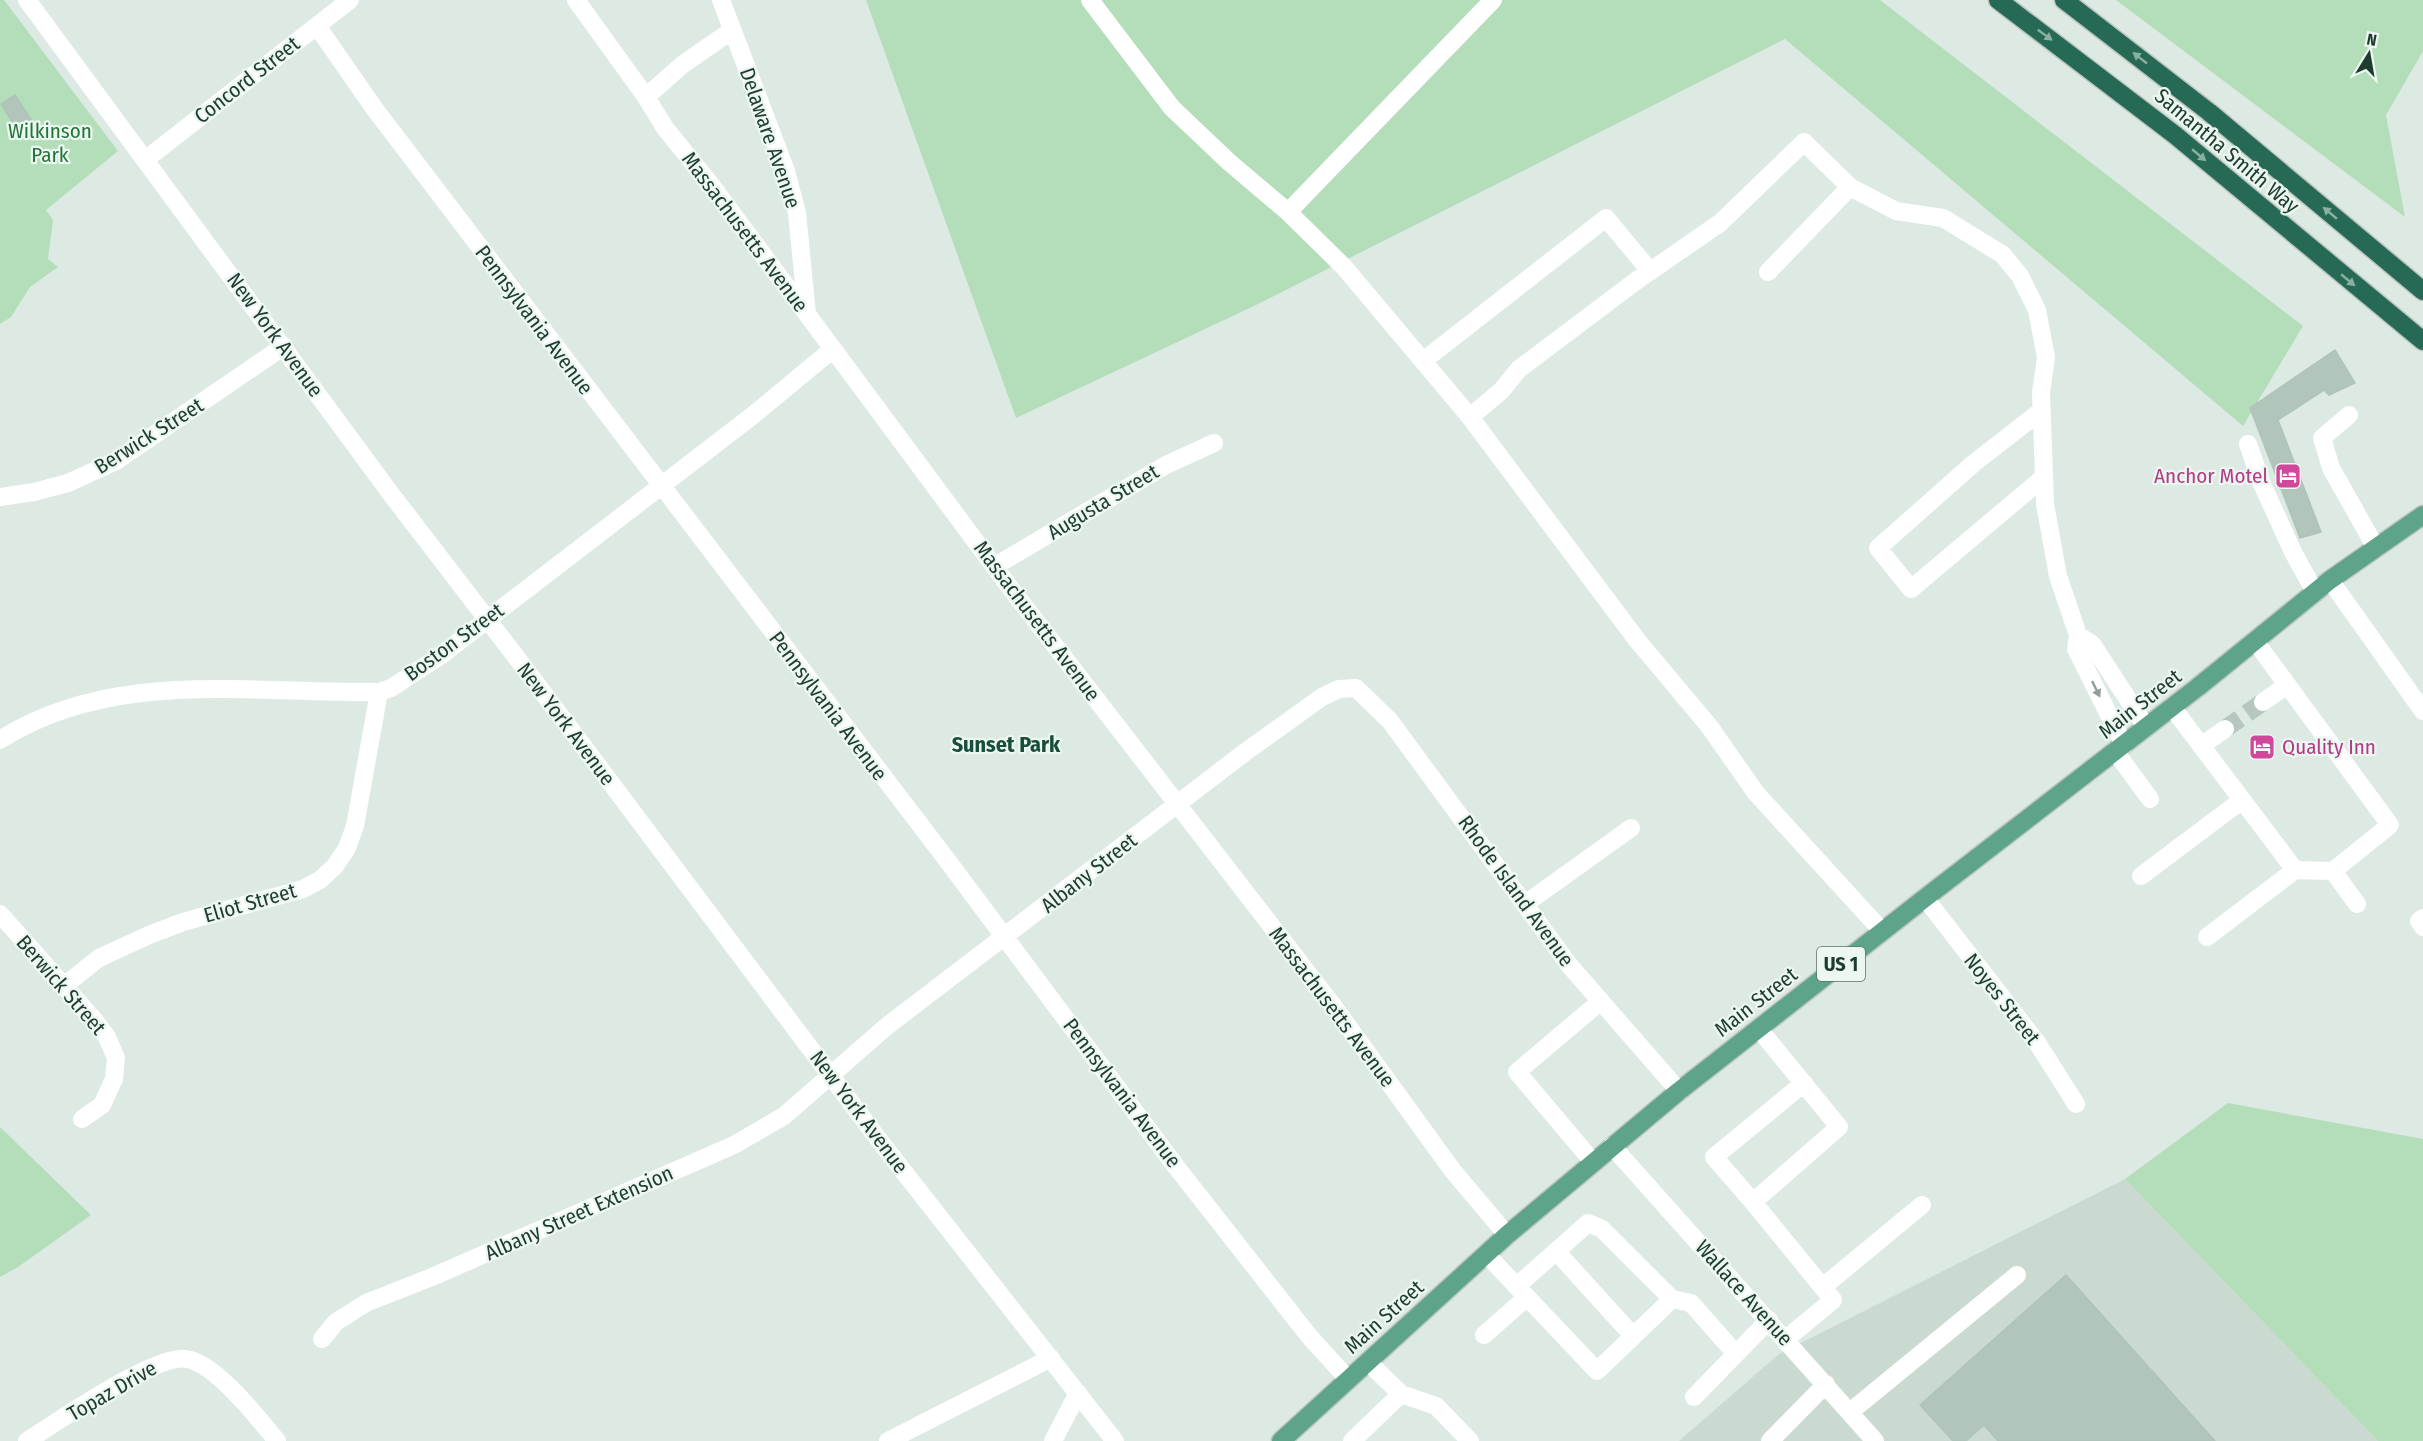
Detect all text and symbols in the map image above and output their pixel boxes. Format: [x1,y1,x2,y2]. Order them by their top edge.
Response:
north arrow [2339,24,2399,84]
one-way arrow [2037,29,2053,41]
text: N [2365,30,2378,50]
street label: Concord Street [189,31,305,129]
one-way arrow [2132,51,2148,64]
street label: Delaware Avenue [734,64,806,212]
street label: Samantha Smith Way [2149,83,2305,219]
park label: Wilkinson Park [8,118,92,168]
street label: Massachusetts Avenue [676,147,814,317]
one-way arrow [2191,148,2206,161]
one-way arrow [2323,207,2338,220]
street label: Pennsylvania Avenue [469,240,599,400]
street label: New York Avenue [221,268,329,402]
one-way arrow [2340,274,2356,287]
street label: Berwick Street [90,392,208,480]
street label: Augusta Street [1043,459,1163,545]
hotel icon: Anchor Motel [2273,461,2303,491]
place label: Anchor Motel [2154,463,2268,489]
street label: Massachusetts Avenue [968,536,1106,706]
street label: Boston Street [399,597,509,687]
street label: Pennsylvania Avenue [763,626,893,786]
street label: New York Avenue [511,657,621,791]
street label: Main Street [2093,663,2187,744]
one-way arrow [2091,680,2101,698]
district label: Sunset Park [952,731,1061,758]
hotel icon: Quality Inn [2247,732,2277,762]
place label: Quality Inn [2282,734,2376,760]
street label: Rhode Island Avenue [1452,810,1580,972]
street label: Albany Street [1036,827,1142,919]
street label: Eliot Street [201,877,299,929]
street label: Massachusetts Avenue [1263,922,1401,1092]
street label: Berwick Street [11,930,111,1040]
road number: US 1 [1817,947,1865,981]
street label: Noyes Street [1958,948,2046,1050]
street label: Main Street [1709,961,1803,1042]
street label: Pennsylvania Avenue [1057,1013,1187,1173]
street label: New York Avenue [804,1045,914,1179]
street label: Albany Street Extension [481,1160,677,1266]
street label: Wallace Avenue [1690,1235,1798,1351]
street label: Main Street [1339,1274,1429,1360]
street label: Topaz Drive [63,1355,161,1427]

